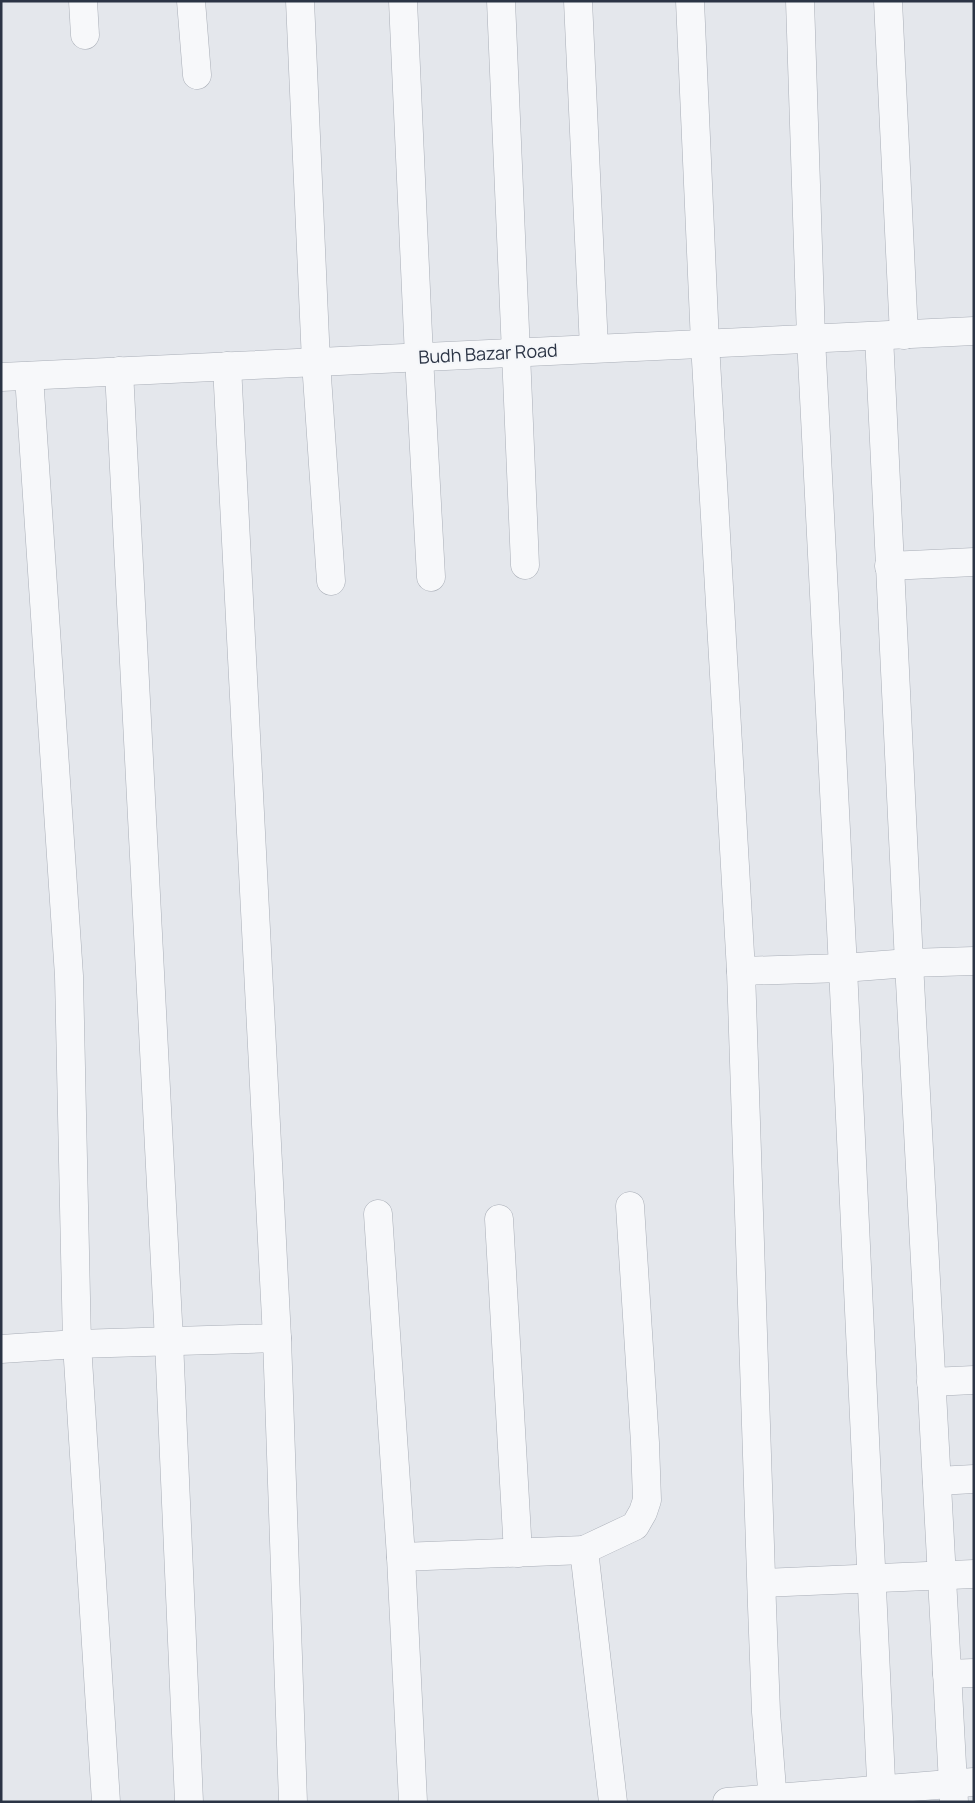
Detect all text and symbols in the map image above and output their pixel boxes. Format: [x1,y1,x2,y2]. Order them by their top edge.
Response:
street label: Budh Bazar Road [418,337,558,369]

